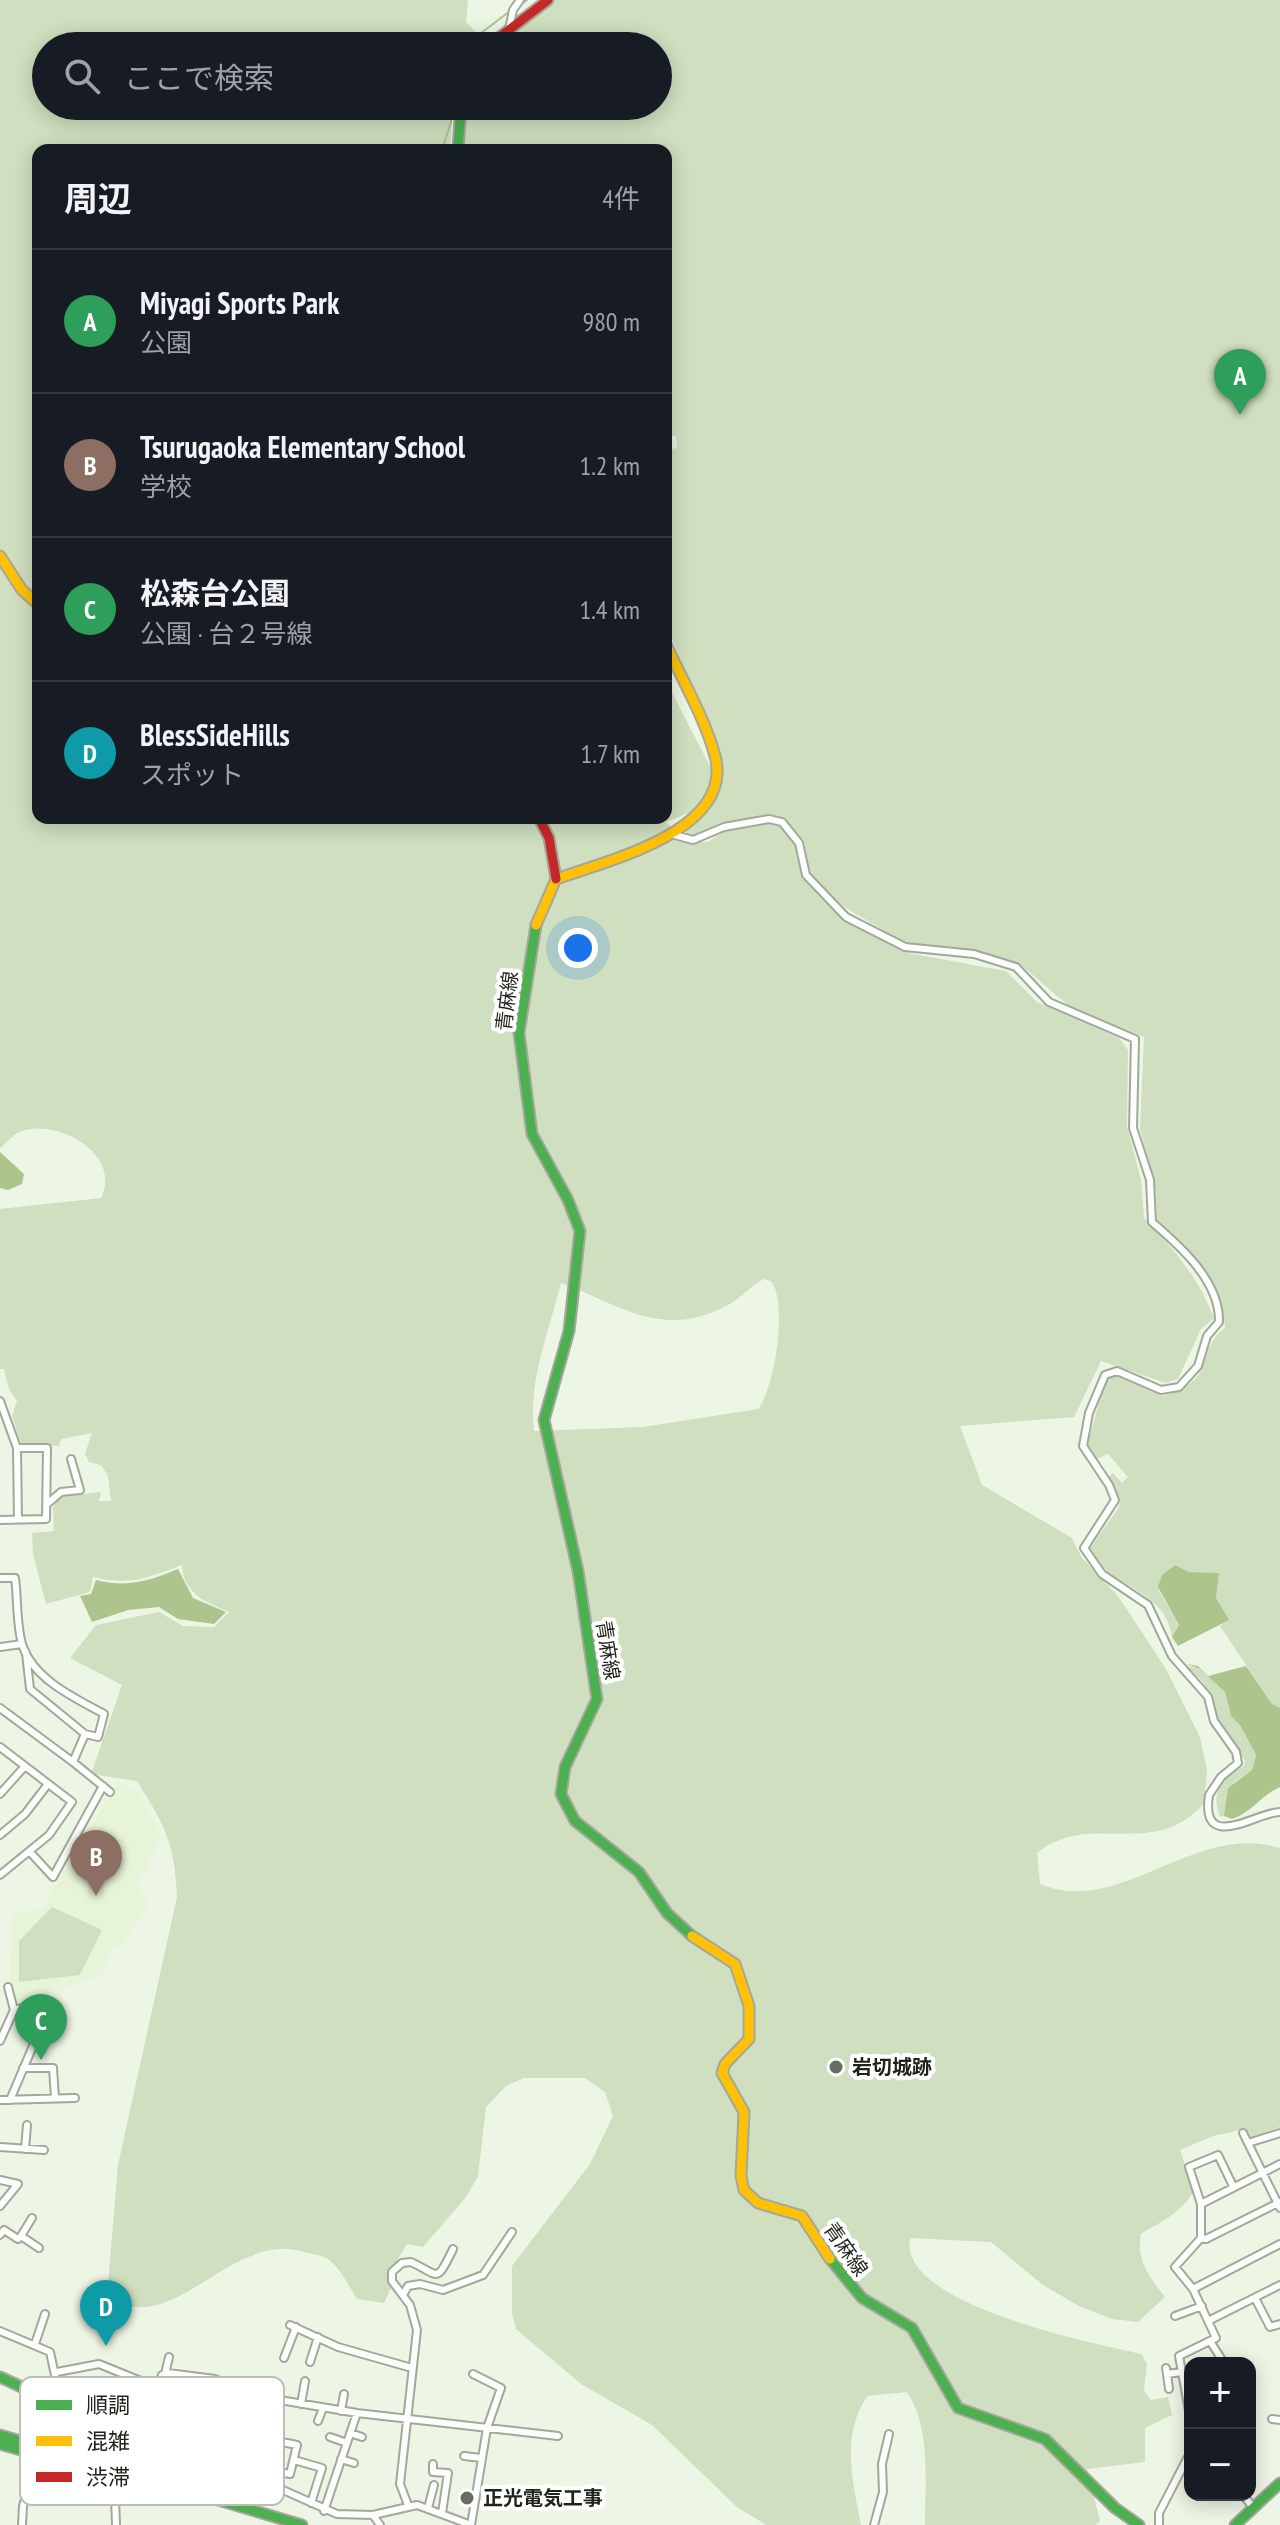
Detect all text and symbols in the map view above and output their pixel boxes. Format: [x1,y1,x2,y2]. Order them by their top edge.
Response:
search box [32,32,672,120]
icon: search [60,54,104,98]
text: ここで検索 [124,58,274,97]
text: 周辺 [64,176,132,220]
text: 4件 [602,182,640,215]
text: Miyagi Sports Park [140,283,339,322]
text: A [83,305,97,338]
text: 980 m [582,305,640,338]
text: 公園 [140,326,192,359]
pin: A [1214,349,1266,415]
text: Tsurugaoka Elementary School [140,427,465,466]
text: B [84,449,96,482]
text: 1.2 km [579,449,640,482]
text: 学校 [140,470,192,503]
text: 松森台公園 [140,573,290,612]
text: C [84,593,96,626]
text: 1.4 km [579,593,640,626]
text: 公園 · 台２号線 [140,617,313,650]
text: BlessSideHills [140,715,290,754]
text: D [83,737,97,770]
text: 1.7 km [581,737,640,770]
text: スポット [140,758,244,791]
your location [558,928,598,968]
street label: 青麻線 [490,970,524,1032]
street label: 青麻線 [590,1618,626,1682]
pin: B [70,1830,122,1896]
pin: C [15,1994,67,2060]
place label: 岩切城跡 [852,2054,932,2080]
marker: 岩切城跡 [827,2058,845,2076]
street label: 青麻線 [818,2217,874,2281]
pin: D [80,2280,132,2346]
map controls [1184,2357,1256,2501]
button: + [1184,2357,1256,2429]
legend [20,2377,284,2505]
text: 順調 [86,2391,130,2419]
text: 混雑 [86,2427,130,2455]
button: − [1184,2429,1256,2501]
text: 渋滞 [86,2463,130,2491]
place label: 正光電気工事 [483,2485,603,2511]
marker: 正光電気工事 [458,2489,476,2507]

